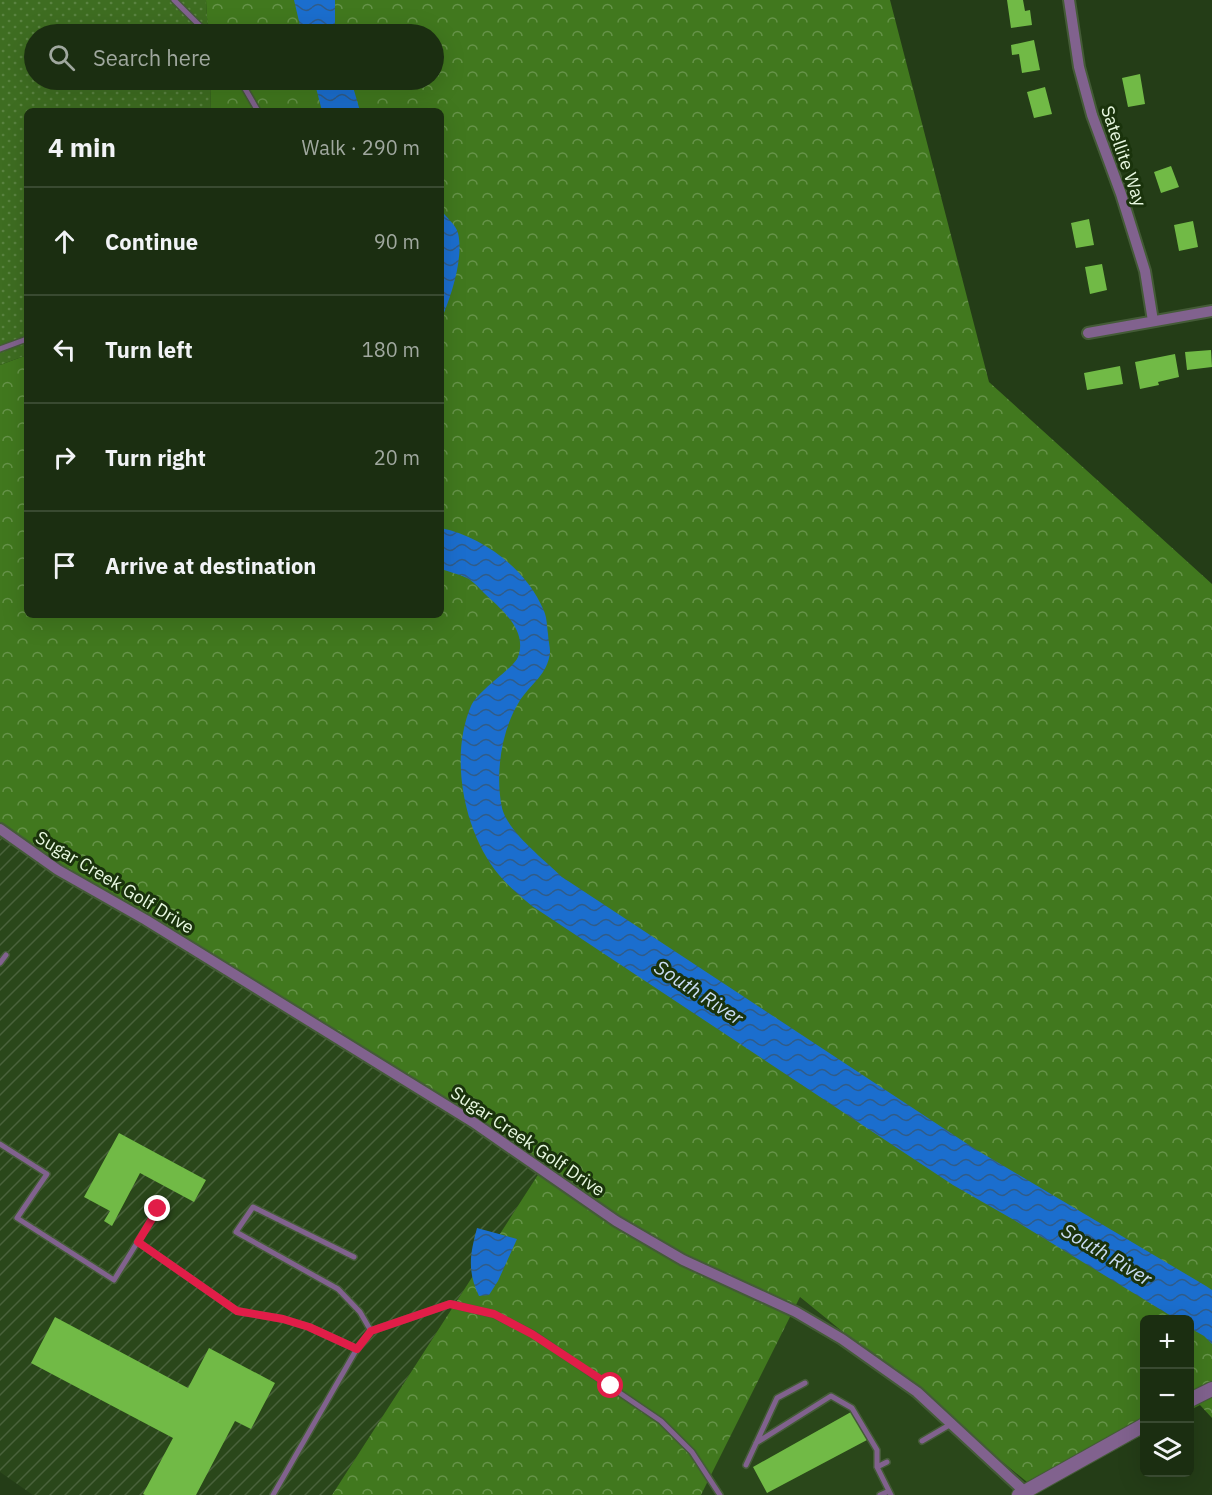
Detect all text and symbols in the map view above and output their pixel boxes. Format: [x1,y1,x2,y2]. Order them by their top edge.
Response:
search box [24,24,444,90]
icon: search [45,41,78,74]
text: Search here [93,43,211,72]
street label: Satellite Way [1096,103,1152,209]
text: 4 min [48,130,116,164]
text: Walk · 290 m [302,134,420,161]
icon: ahead [48,225,81,258]
text: Continue [105,227,198,256]
text: 90 m [374,228,420,255]
icon: left [48,333,81,366]
text: Turn left [105,335,193,364]
text: 180 m [362,336,420,363]
icon: right [48,441,81,474]
text: Turn right [105,443,206,472]
text: 20 m [374,444,420,471]
icon: arrive [48,549,81,582]
text: Arrive at destination [105,551,316,580]
street label: Sugar Creek Golf Drive [31,825,199,939]
water label: South River [649,953,749,1031]
street label: Sugar Creek Golf Drive [446,1081,610,1201]
route end [144,1195,170,1221]
water label: South River [1057,1216,1158,1292]
map controls [1140,1315,1194,1477]
button: + [1140,1315,1194,1369]
button: − [1140,1369,1194,1423]
route start [597,1372,623,1398]
button: layers [1140,1423,1194,1477]

